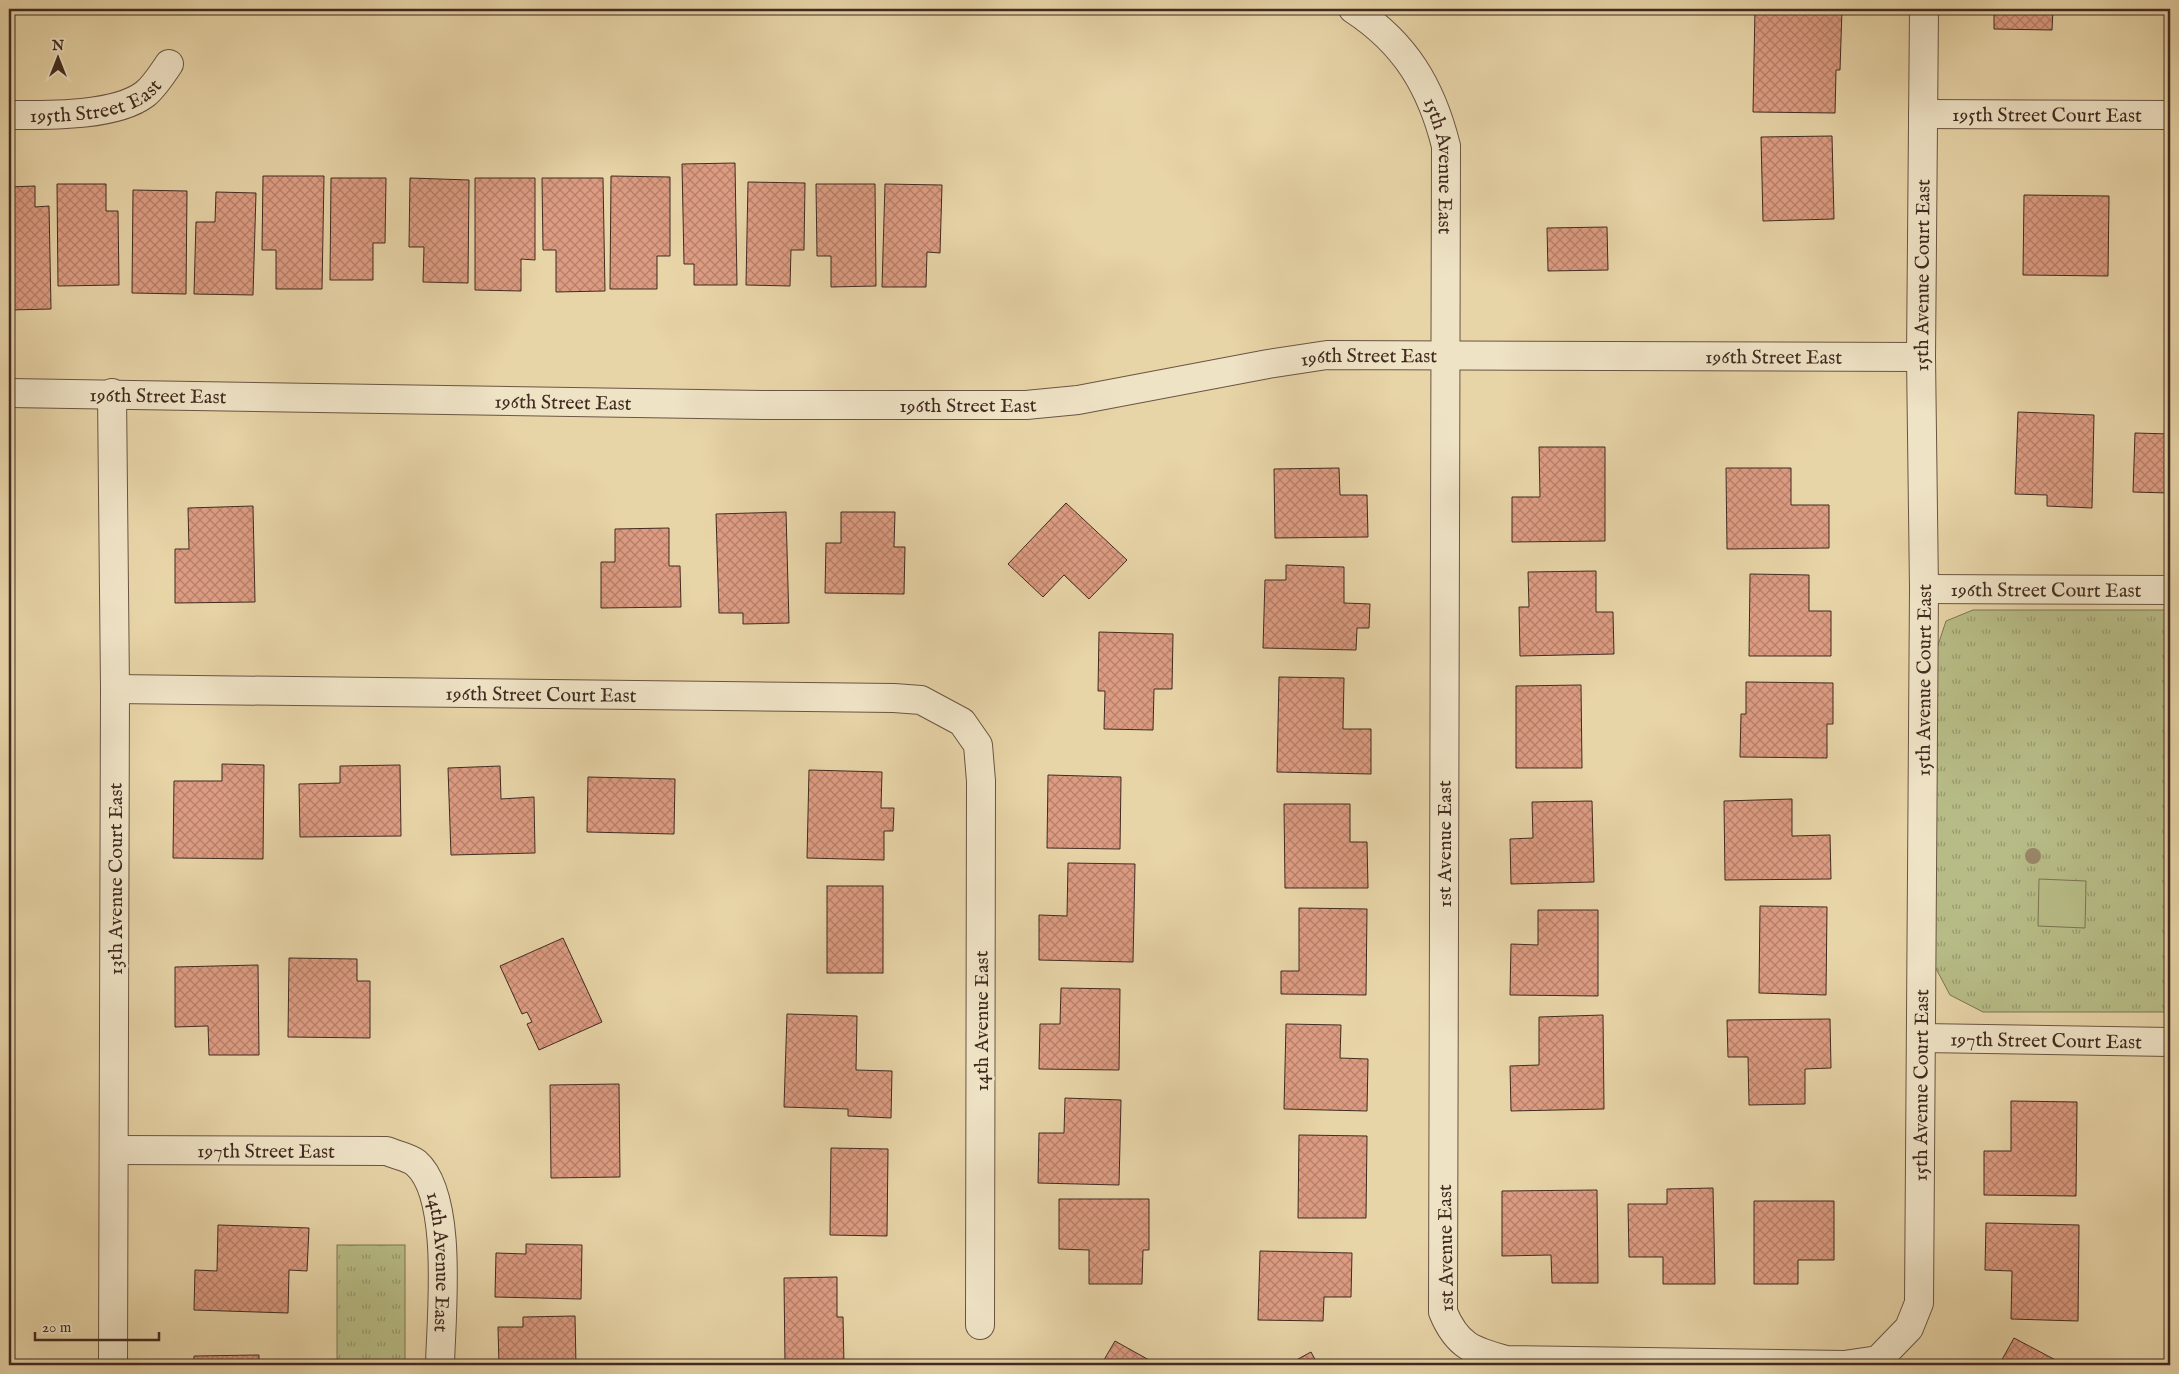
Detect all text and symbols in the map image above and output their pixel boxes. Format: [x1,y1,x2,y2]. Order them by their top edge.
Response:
north arrow [32,32,82,82]
text: N [51,37,64,55]
street label: 195th Street East [30,74,168,129]
street label: 15th Avenue East [1417,94,1457,234]
street label: 195th Street Court East [1952,103,2142,129]
street label: 15th Avenue Court East [1910,179,1937,372]
street label: 196th Street East [1299,344,1437,373]
street label: 196th Street East [1705,345,1842,371]
street label: 196th Street East [89,383,227,410]
street label: 196th Street East [494,390,632,417]
street label: 196th Street East [899,393,1038,419]
street label: 196th Street Court East [1950,578,2142,604]
street label: 15th Avenue Court East [1912,584,1938,777]
street label: 196th Street Court East [445,682,637,709]
street label: 1st Avenue East [1433,780,1458,908]
street label: 13th Avenue Court East [104,783,129,975]
street label: 14th Avenue East [970,950,995,1092]
street label: 15th Avenue Court East [1909,989,1935,1182]
street label: 197th Street Court East [1950,1027,2142,1056]
street label: 197th Street East [197,1139,335,1165]
street label: 1st Avenue East [1433,1184,1460,1312]
street label: 14th Avenue East [420,1189,454,1333]
scale bar [35,1309,159,1341]
text: 20 m [42,1318,72,1337]

